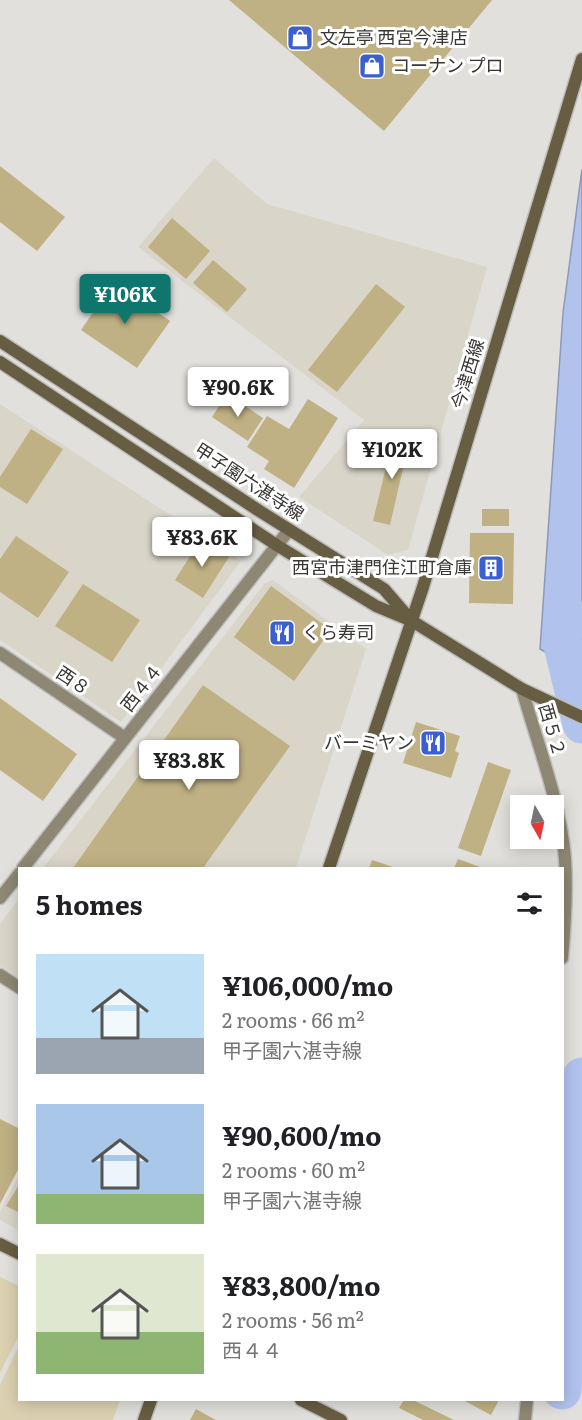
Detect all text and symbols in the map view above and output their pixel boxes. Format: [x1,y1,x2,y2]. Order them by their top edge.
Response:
shop icon: 文左亭 西宮今津店 [285,23,315,53]
place label: 文左亭 西宮今津店 [320,23,468,50]
shop icon: コーナン プロ [357,51,387,81]
place label: コーナン プロ [392,51,504,78]
pin: ¥106K [83,274,167,325]
text: ¥106K [94,278,156,308]
street label: 今津西線 [443,335,490,412]
pin: ¥90.6K [189,367,287,418]
text: ¥90.6K [202,371,274,401]
pin: ¥102K [350,429,434,480]
text: ¥102K [361,433,423,463]
street label: 甲子園六湛寺線 [190,435,310,526]
pin: ¥83.6K [153,517,251,568]
text: ¥83.6K [166,521,238,551]
place label: 西宮市津門住江町倉庫 [292,553,472,580]
building icon: 西宮市津門住江町倉庫 [476,553,506,583]
restaurant icon: くら寿司 [267,618,297,648]
place label: くら寿司 [302,618,374,645]
street label: 西４４ [114,657,168,717]
street label: 西８ [51,658,96,701]
street label: 西５２ [533,700,574,759]
place label: バーミヤン [324,728,414,755]
restaurant icon: バーミヤン [418,728,448,758]
pin: ¥83.8K [140,740,238,791]
text: ¥83.8K [153,744,225,774]
north arrow [510,795,564,849]
map controls [510,795,564,849]
text: 5 homes [36,884,142,923]
icon: filters [513,887,546,920]
text: ¥106,000/mo [222,965,393,1004]
icon: home [84,978,156,1050]
text: 2 rooms · 66 m² [222,1004,364,1034]
text: 甲子園六湛寺線 [222,1034,362,1064]
text: ¥90,600/mo [222,1115,382,1154]
icon: home [84,1128,156,1200]
text: 2 rooms · 60 m² [222,1154,365,1184]
text: 甲子園六湛寺線 [222,1184,362,1214]
text: ¥83,800/mo [222,1265,380,1304]
icon: home [84,1278,156,1350]
text: 2 rooms · 56 m² [222,1304,364,1334]
text: 西４４ [222,1334,282,1364]

